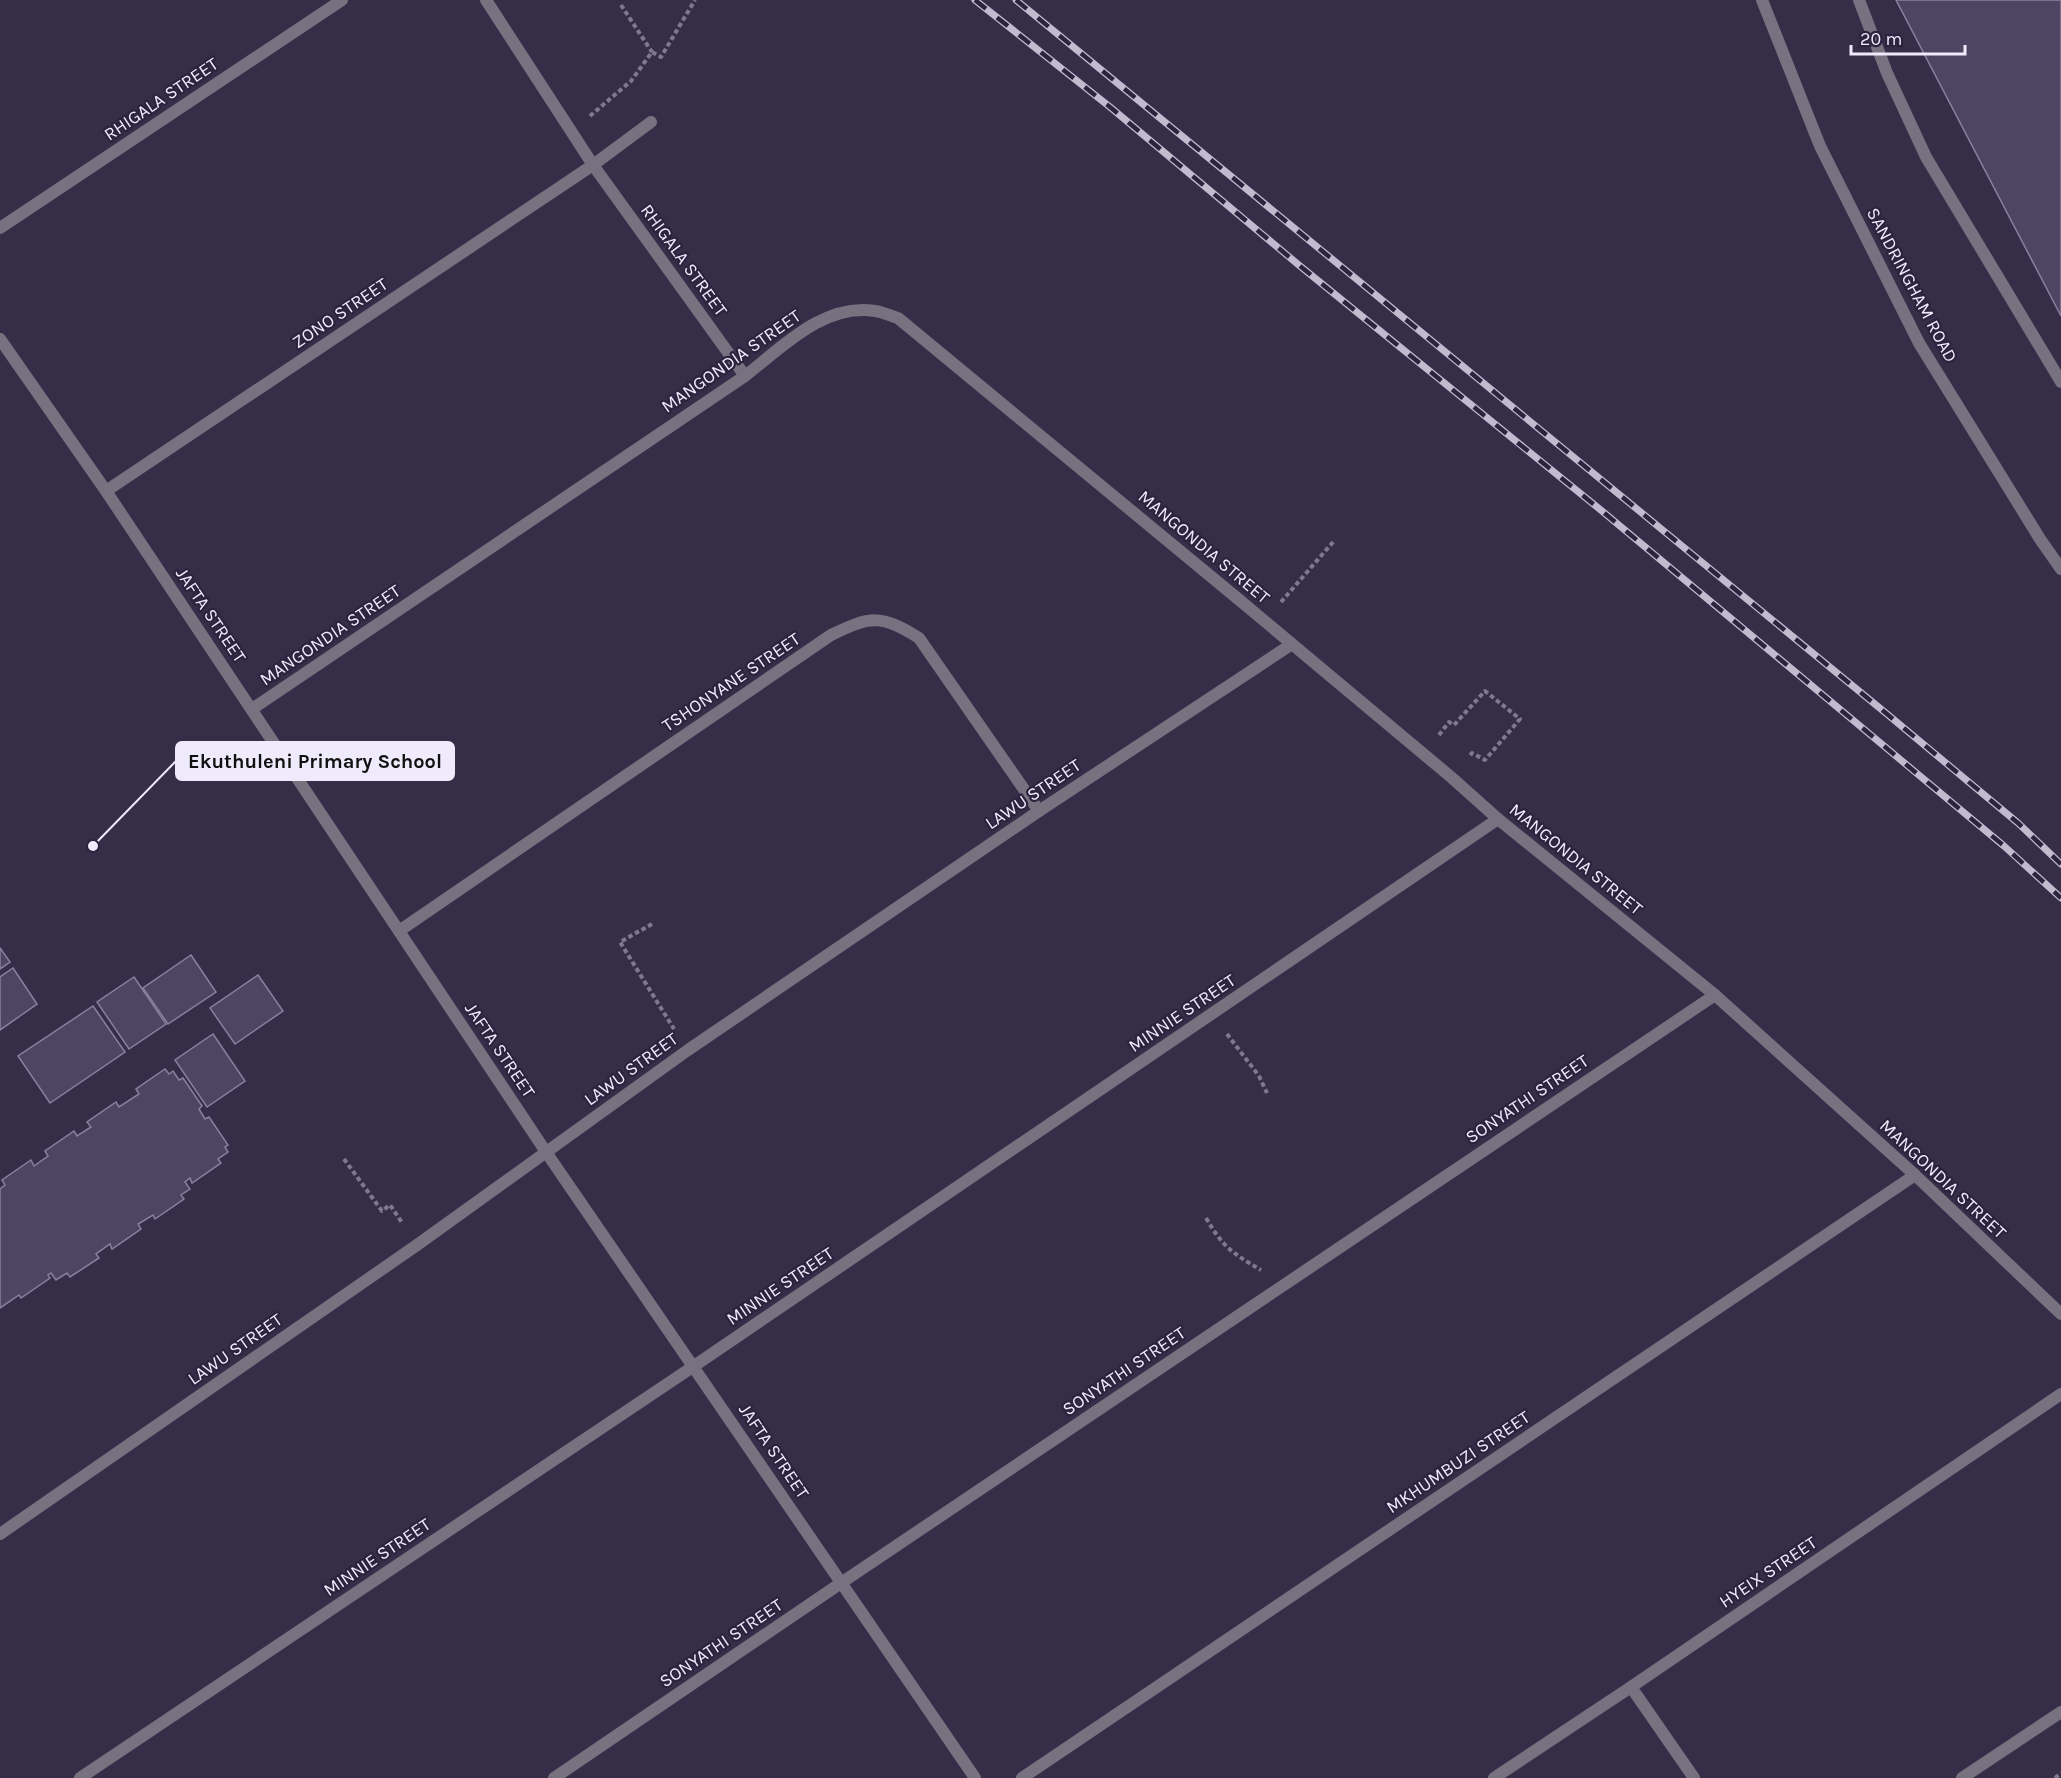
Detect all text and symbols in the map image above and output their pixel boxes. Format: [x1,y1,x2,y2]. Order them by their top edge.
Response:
scale bar [1851,18,1965,56]
text: 20 m [1860,28,1902,50]
street label: RHIGALA STREET [100,53,222,145]
street label: RHIGALA STREET [636,200,732,320]
street label: SANDRINGHAM ROAD [1862,204,1962,366]
street label: ZONO STREET [288,273,392,353]
street label: MANGONDIA STREET [657,305,805,417]
street label: MANGONDIA STREET [1134,486,1274,608]
street label: JAFTA STREET [171,563,251,667]
street label: MANGONDIA STREET [255,580,405,690]
street label: TSHONYANE STREET [658,628,804,736]
callout: Ekuthuleni Primary School [176,742,454,780]
text: Ekuthuleni Primary School [188,750,442,773]
street label: LAWU STREET [981,754,1085,834]
street label: MANGONDIA STREET [1505,798,1647,920]
street label: MINNIE STREET [1124,969,1240,1057]
street label: JAFTA STREET [460,998,540,1102]
street label: LAWU STREET [580,1028,682,1110]
street label: SONYATHI STREET [1461,1050,1593,1148]
street label: MANGONDIA STREET [1875,1115,2011,1243]
street label: MINNIE STREET [722,1242,838,1330]
street label: LAWU STREET [183,1308,287,1390]
street label: SONYATHI STREET [1058,1322,1190,1420]
street label: JAFTA STREET [734,1399,814,1503]
street label: MKHUMBUZI STREET [1382,1406,1534,1518]
street label: MINNIE STREET [319,1513,435,1601]
street label: HYEIX STREET [1715,1531,1821,1613]
street label: SONYATHI STREET [655,1594,787,1692]

